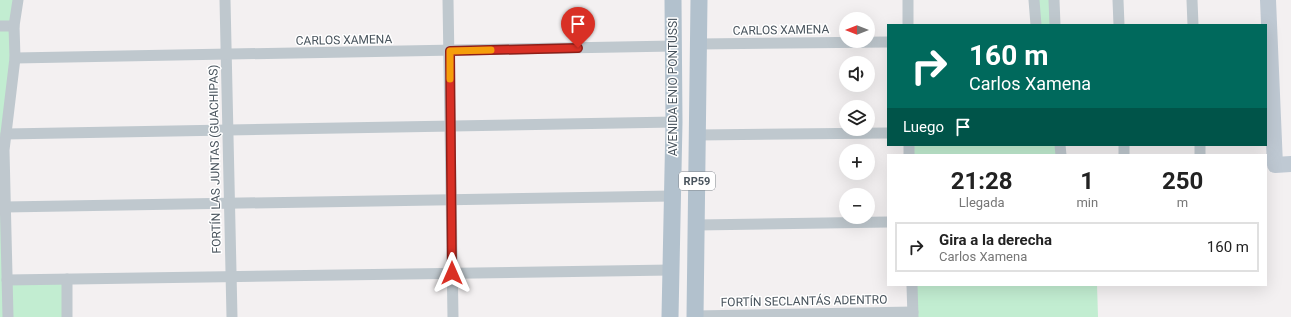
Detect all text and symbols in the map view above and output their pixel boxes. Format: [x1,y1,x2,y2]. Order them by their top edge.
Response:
pin [561,7.0,595,48]
north arrow [839,12,875,48]
map controls [839,12,875,224]
icon: arrive [567,13,589,35]
street label: AVENIDA ENIO PONTUSSI [666,18,680,156]
street label: CARLOS XAMENA [733,22,830,38]
street label: CARLOS XAMENA [296,32,393,48]
text: 160 m [969,39,1048,72]
icon: right [903,40,955,92]
button: sound [839,56,875,92]
street label: FORTÍN LAS JUNTAS (GUACHIPAS) [205,64,224,254]
text: Carlos Xamena [969,73,1091,94]
button: layers [839,100,875,136]
icon: arrive [952,116,974,138]
text: Luego [903,118,944,136]
button: + [839,144,875,180]
text: 21:28 [951,167,1013,195]
text: 1 [1080,167,1094,195]
text: 250 [1162,167,1203,195]
road number: RP59 [679,172,715,190]
button: − [839,188,875,224]
text: Llegada [959,195,1005,210]
text: min [1076,195,1098,210]
text: m [1177,195,1188,210]
text: Gira a la derecha [939,231,1052,249]
icon: right [905,236,927,258]
text: 160 m [1207,238,1249,256]
text: Carlos Xamena [939,249,1027,264]
position arrow [431,252,473,294]
street label: FORTÍN SECLANTÁS ADENTRO [721,292,887,309]

